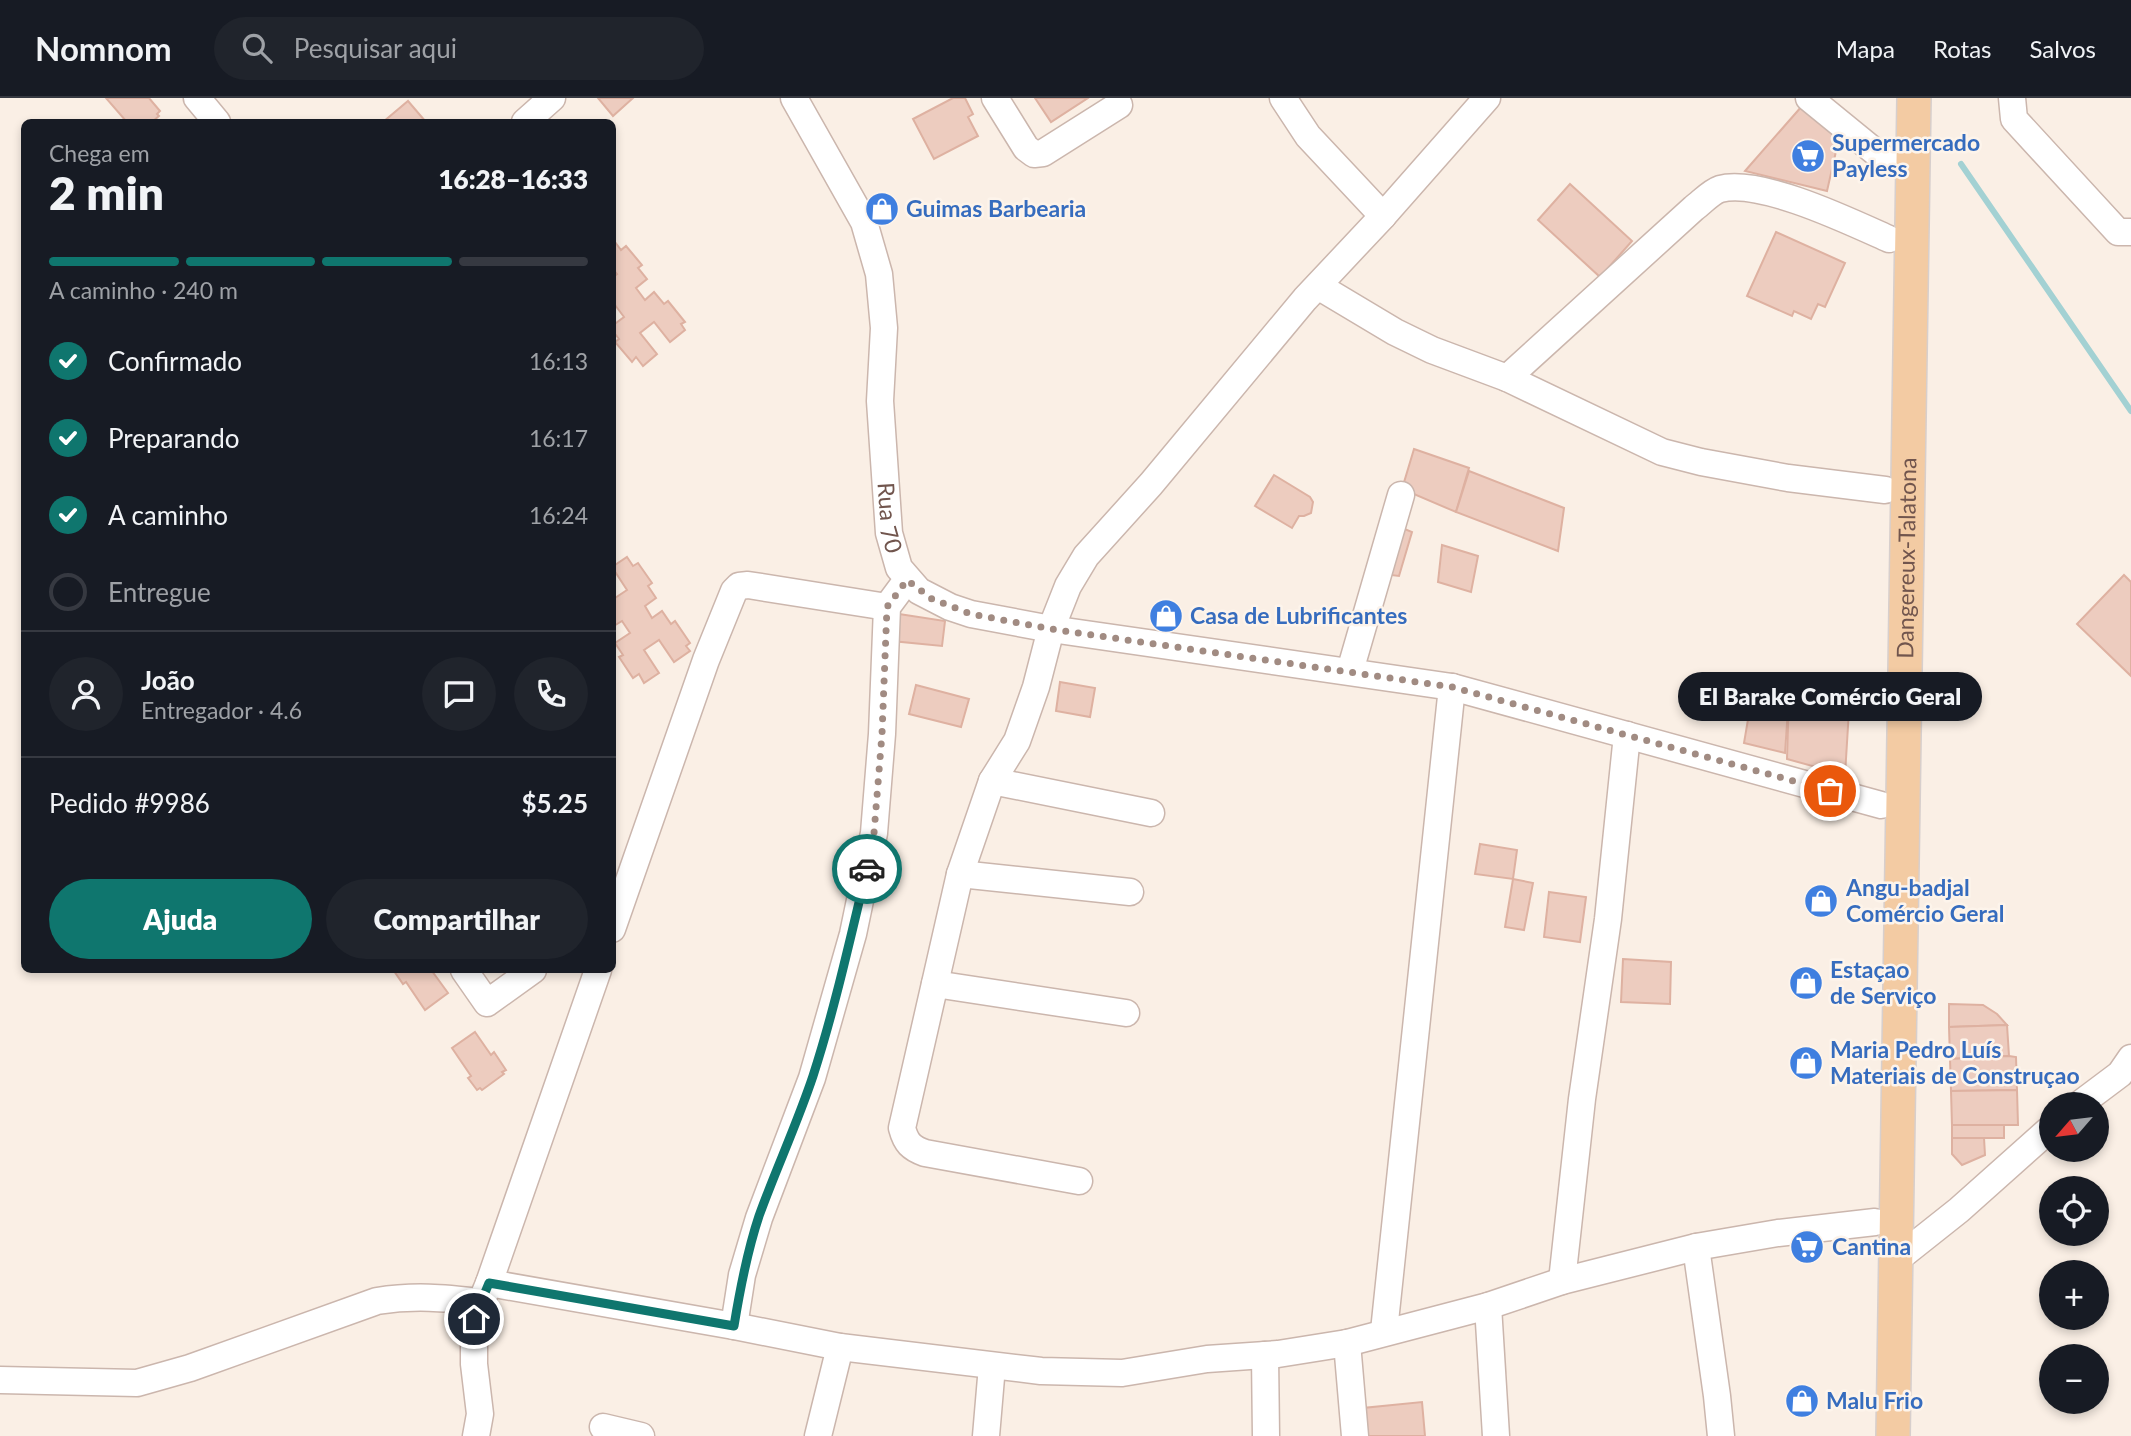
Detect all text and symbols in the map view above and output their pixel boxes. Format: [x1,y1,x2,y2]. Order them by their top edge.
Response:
search box [214,17,704,80]
text: Nomnom [35,28,172,68]
icon: search [238,29,276,67]
text: Pesquisar aqui [294,32,457,64]
text: Mapa [1836,34,1895,63]
text: Rotas [1933,34,1992,63]
text: Salvos [2030,34,2096,63]
place label: Supermercado Payless [1832,128,1980,182]
supermarket icon: Supermercado Payless [1789,137,1827,175]
text: Chega em [49,139,150,167]
text: 16:28–16:33 [438,163,588,195]
text: 2 min [49,165,164,220]
shop icon: Guimas Barbearia [863,190,901,228]
place label: Guimas Barbearia [906,194,1086,222]
text: A caminho · 240 m [49,276,238,304]
icon: check [49,342,87,380]
text: Confirmado [108,345,242,377]
text: 16:13 [529,347,588,375]
icon: check [49,419,87,457]
text: Preparando [108,422,240,454]
text: 16:17 [529,424,588,452]
street label: Dangereux-Talatona [1890,457,1921,659]
street label: Rua 70 [873,482,909,556]
icon: check [49,496,87,534]
text: A caminho [108,499,228,531]
text: 16:24 [529,501,588,529]
text: Entregue [108,576,211,608]
shop icon: Casa de Lubrificantes [1147,597,1185,635]
place label: Casa de Lubrificantes [1190,601,1407,629]
button: person [49,657,123,731]
button: chat [422,657,496,731]
button: phone [514,657,588,731]
text: João [141,664,195,696]
callout: El Barake Comércio Geral [1678,672,1982,721]
text: El Barake Comércio Geral [1699,682,1961,710]
text: Entregador · 4.6 [141,696,302,724]
pin [1800,761,1860,821]
icon: bag [1811,772,1849,810]
text: Pedido #9986 [49,787,210,819]
text: $5.25 [522,787,588,819]
courier [832,834,902,904]
icon: car [848,850,886,888]
place label: Angu-badjal Comércio Geral [1845,873,2004,927]
button: Ajuda [49,879,312,959]
button: Compartilhar [326,879,588,959]
shop icon: Angu-badjal Comércio Geral [1802,882,1840,920]
place label: Estaçao de Serviço [1830,955,1936,1009]
shop icon: Estaçao de Serviço [1787,964,1825,1002]
place label: Maria Pedro Luís Materiais de Construçao [1830,1035,2080,1089]
shop icon: Maria Pedro Luís Materiais de Construçao [1787,1044,1825,1082]
north arrow [2039,1092,2109,1162]
map controls [2039,1092,2109,1414]
button: locate [2039,1176,2109,1246]
supermarket icon: Cantina [1788,1228,1826,1266]
place label: Cantina [1832,1232,1911,1260]
button: + [2039,1260,2109,1330]
pin [444,1289,504,1349]
icon: home [455,1300,493,1338]
button: − [2039,1344,2109,1414]
shop icon: Malu Frio [1783,1382,1821,1420]
place label: Malu Frio [1826,1386,1923,1414]

